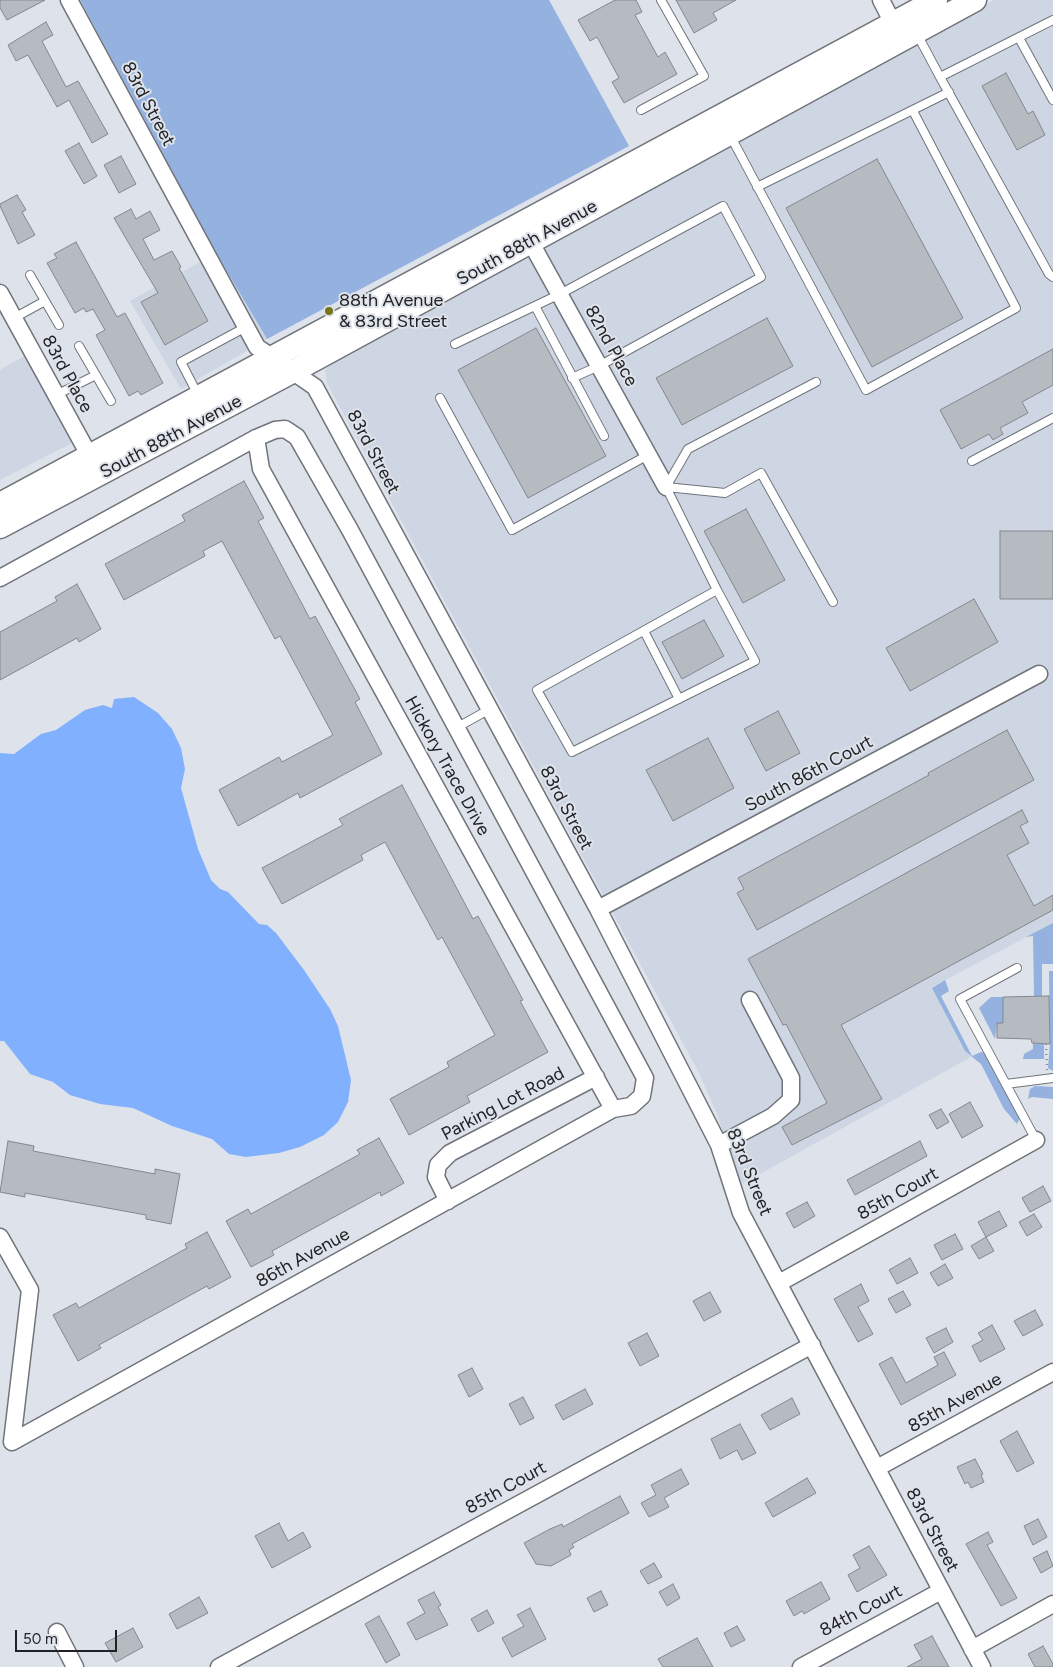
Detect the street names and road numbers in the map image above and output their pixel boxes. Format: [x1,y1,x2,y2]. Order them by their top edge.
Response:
street label: 83rd Street [117,58,179,150]
street label: South 88th Avenue [453,195,601,291]
street label: 82nd Place [580,302,642,390]
street label: 83rd Place [37,332,97,416]
street label: South 88th Avenue [97,391,245,483]
street label: 83rd Street [342,406,404,498]
street label: Hickory Trace Drive [400,692,494,840]
street label: South 86th Court [741,731,877,817]
street label: 83rd Street [535,762,597,854]
street label: Parking Lot Road [438,1063,568,1145]
street label: 83rd Street [722,1125,776,1219]
street label: 85th Court [854,1163,942,1225]
street label: 86th Avenue [253,1223,353,1293]
street label: 85th Avenue [904,1368,1006,1438]
street label: 85th Court [462,1457,550,1519]
street label: 83rd Street [901,1484,963,1576]
street label: 84th Court [816,1580,906,1642]

